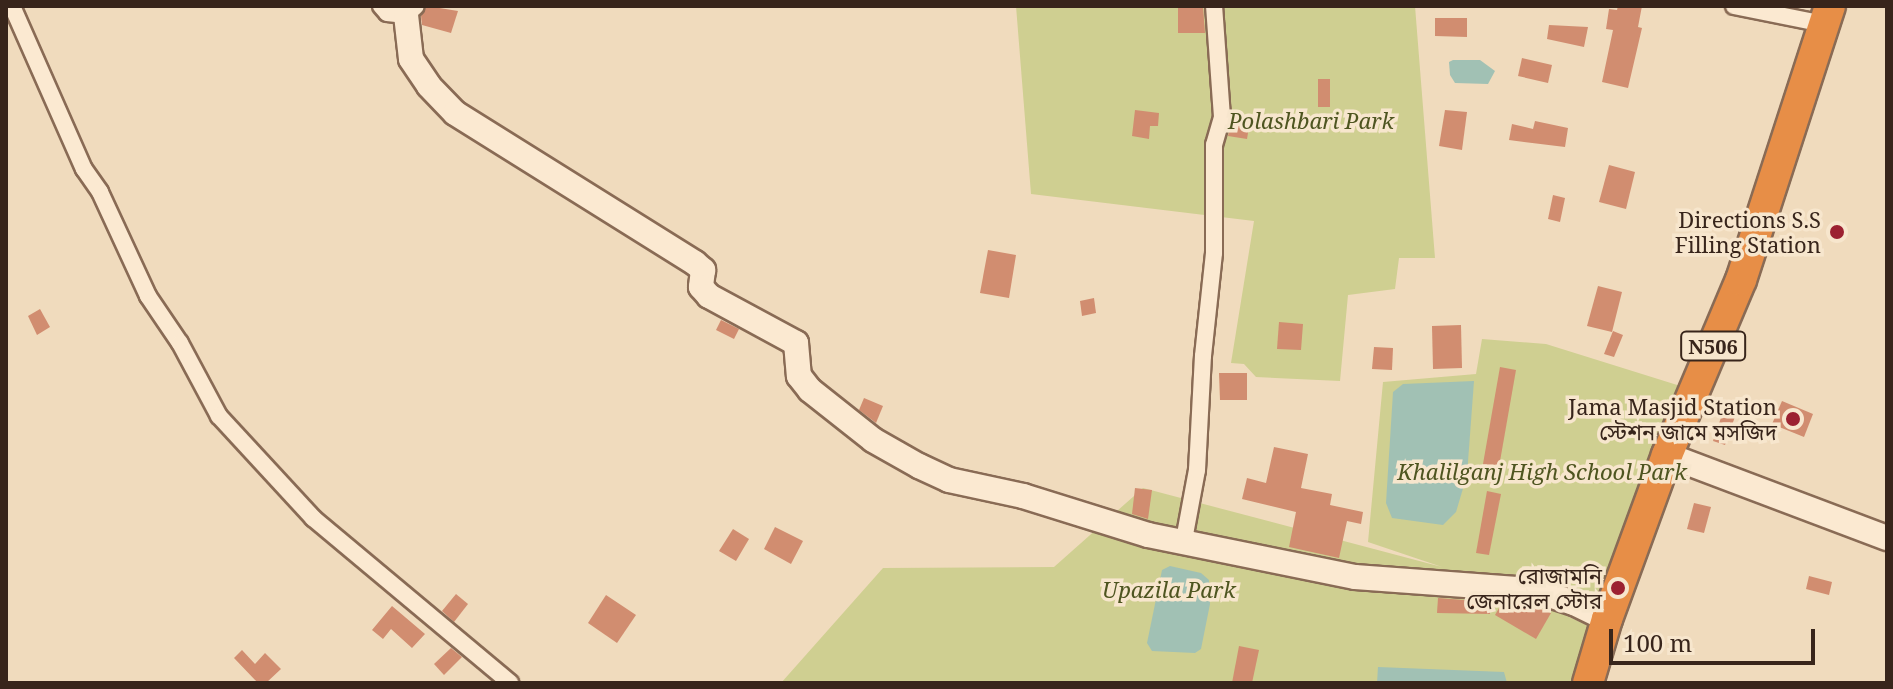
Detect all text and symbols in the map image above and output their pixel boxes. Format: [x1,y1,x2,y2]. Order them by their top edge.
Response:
park label: Polashbari Park [1228,108,1394,134]
place label: Directions S.S Filling Station [1675,206,1821,258]
marker: Directions S.S Filling Station [1828,223,1846,241]
road number: N506 [1679,330,1747,362]
place label: Jama Masjid Station স্টেশন জামে মসজিদ [1568,393,1777,444]
marker: Jama Masjid Station স্টেশন জামে মসজিদ [1784,410,1802,428]
park label: Khalilganj High School Park [1397,459,1687,485]
place label: রোজামনি জেনারেল স্টোর [1466,562,1602,614]
park label: Upazila Park [1102,577,1236,603]
marker: রোজামনি জেনারেল স্টোর [1609,579,1627,597]
scale bar [1613,613,1819,663]
text: 100 m [1623,626,1692,659]

